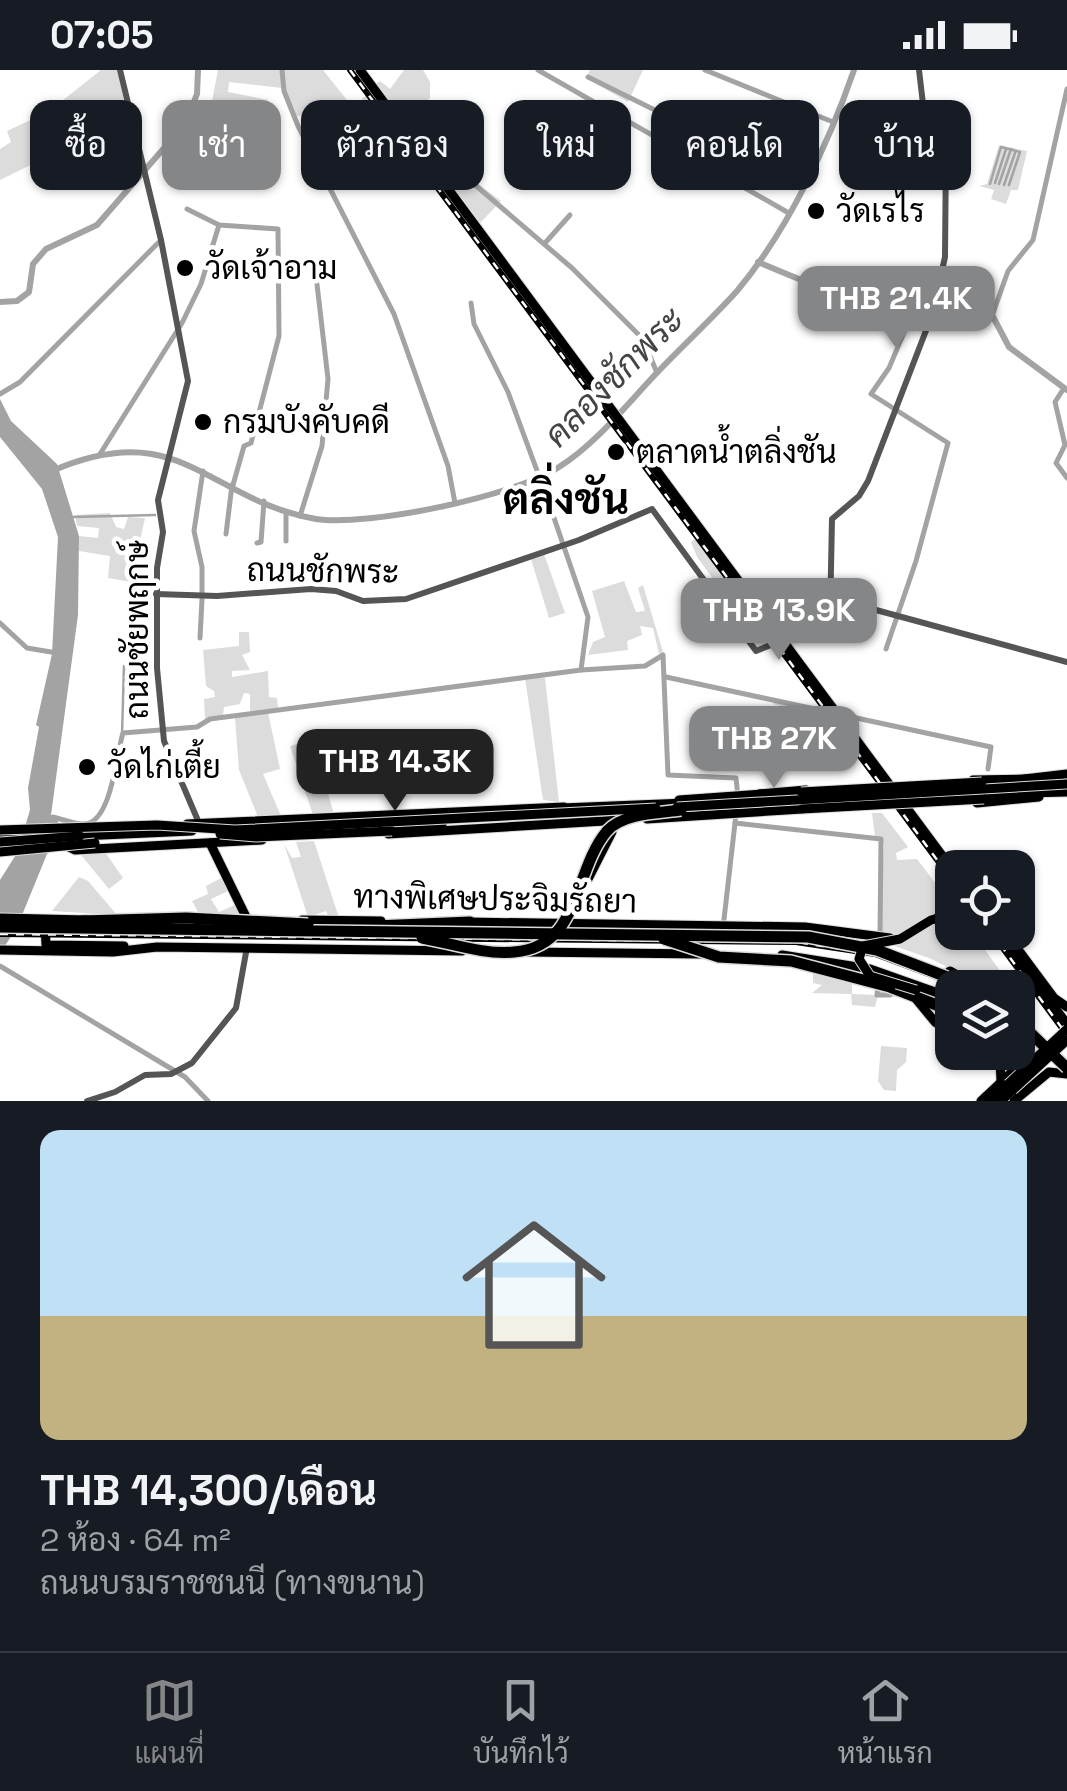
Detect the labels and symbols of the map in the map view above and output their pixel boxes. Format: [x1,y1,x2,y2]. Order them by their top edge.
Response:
place label: วัดเรไร [836,190,925,231]
marker: วัดเรไร [805,200,827,222]
place label: วัดเจ้าอาม [205,247,338,288]
marker: วัดเจ้าอาม [174,257,196,279]
pin: THB 21.4K [782,266,1010,351]
water label: คลองชักพระ [535,298,693,456]
place label: กรมบังคับคดี [223,402,390,442]
marker: กรมบังคับคดี [192,411,214,433]
place label: ตลาดน้ำตลิ่งชัน [636,423,837,472]
marker: ตลาดน้ำตลิ่งชัน [605,441,627,463]
district label: ตลิ่งชัน [503,462,629,526]
street label: ถนนชัยพฤกษ์ [116,540,157,719]
street label: ถนนชักพระ [246,550,400,592]
pin: THB 13.9K [665,578,893,663]
pin: THB 27K [682,706,866,791]
pin: THB 14.3K [281,729,509,814]
place label: วัดไก่เตี้ย [107,738,221,787]
marker: วัดไก่เตี้ย [76,756,98,778]
street label: ทางพิเศษประจิมรัถยา [353,877,637,921]

